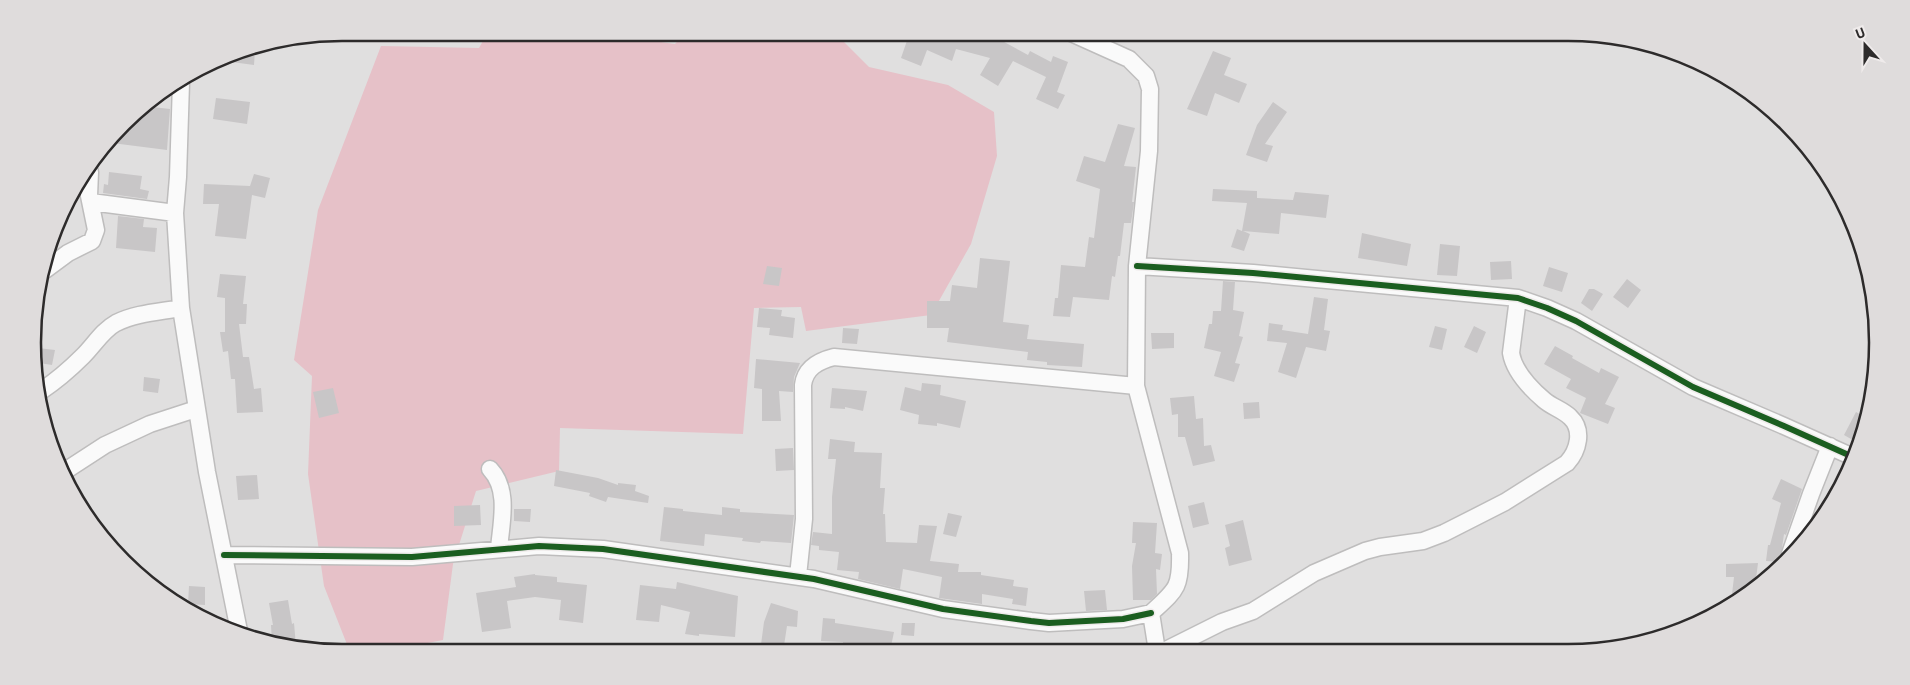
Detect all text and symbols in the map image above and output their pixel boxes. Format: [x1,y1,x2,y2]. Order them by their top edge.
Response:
north arrow [1840,20,1890,70]
text: U [1852,21,1868,44]

